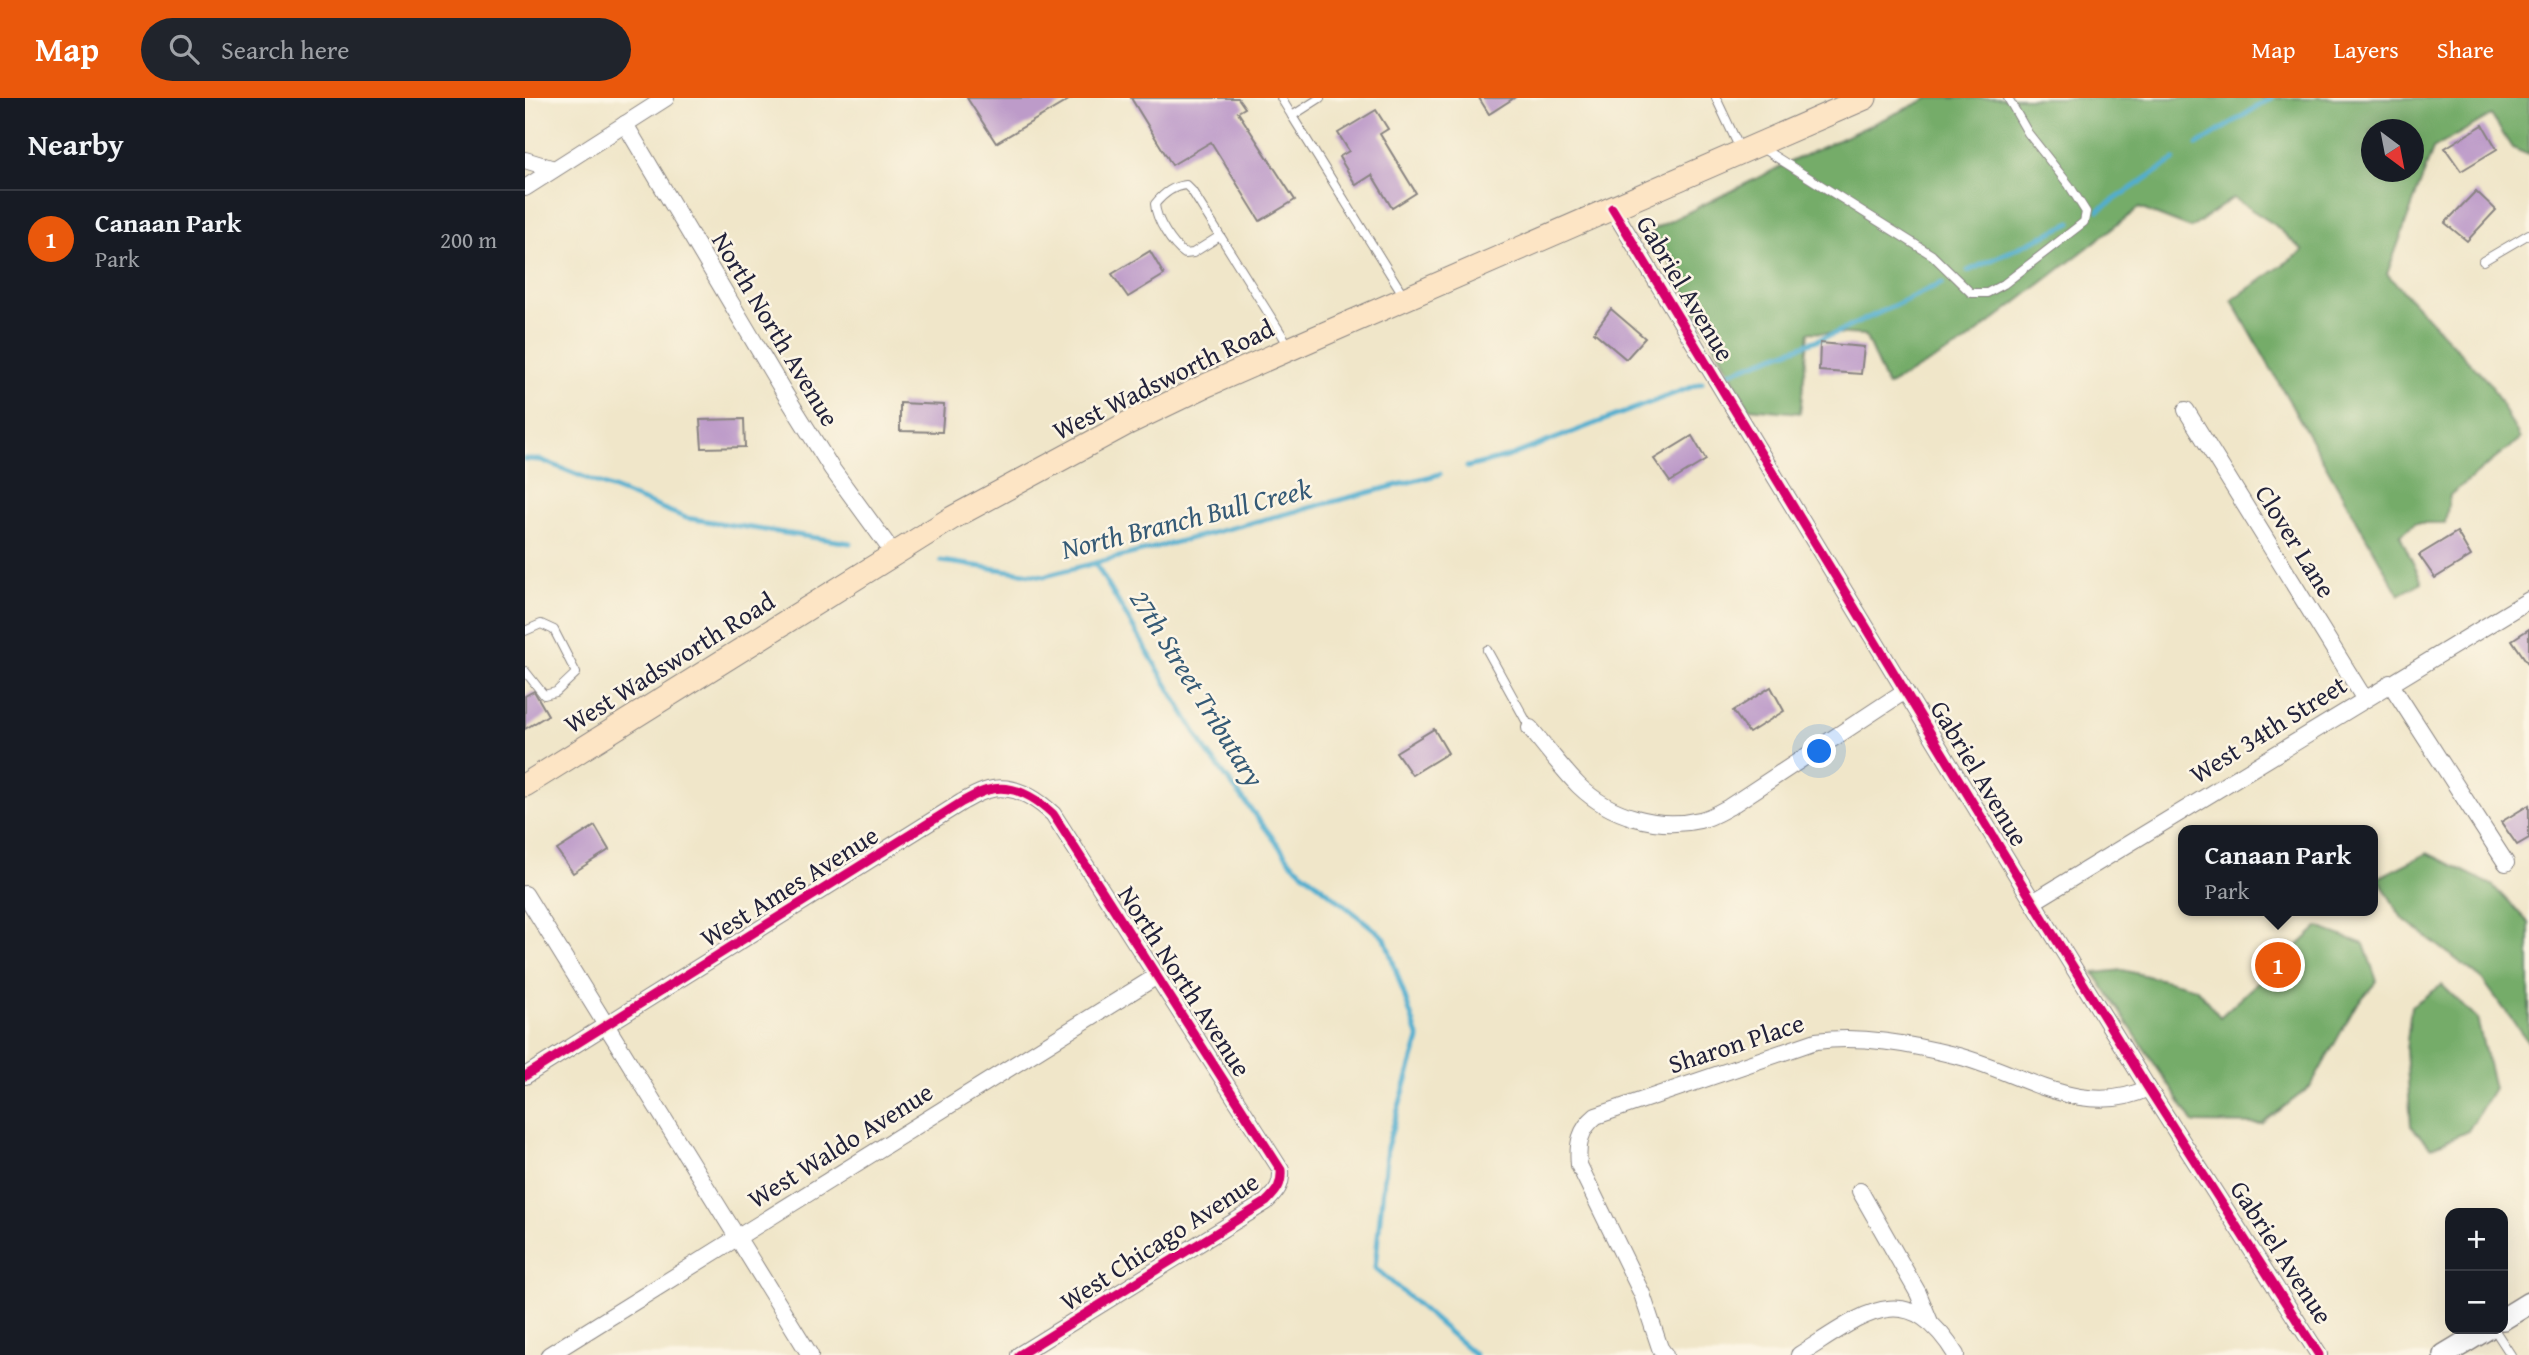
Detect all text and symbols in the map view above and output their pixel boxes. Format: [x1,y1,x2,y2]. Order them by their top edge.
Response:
search box [141,18,631,81]
text: Map [35,25,99,73]
icon: search [165,30,203,68]
text: Search here [221,30,349,69]
text: Map [2252,32,2295,67]
text: Layers [2333,32,2399,67]
text: Share [2437,32,2494,67]
north arrow [2361,119,2424,182]
text: Nearby [28,122,124,166]
text: Canaan Park [95,203,241,242]
street label: Gabriel Avenue [1627,208,1745,368]
text: 1 [45,223,57,256]
text: 200 m [440,223,497,256]
street label: North North Avenue [702,224,850,434]
text: Park [95,242,139,275]
street label: West Wadsworth Road [1046,308,1280,450]
water label: North Branch Bull Creek [1056,467,1316,569]
street label: Clover Lane [2246,477,2346,605]
street label: West Wadsworth Road [556,581,782,743]
water label: 27th Street Tributary [1120,581,1275,795]
street label: West 34th Street [2182,665,2354,793]
street label: Gabriel Avenue [1921,693,2039,853]
your location [1802,734,1836,768]
street label: West Ames Avenue [692,815,886,957]
popup [2178,825,2378,916]
text: Canaan Park [2205,835,2351,874]
text: Park [2205,874,2249,907]
street label: North North Avenue [1108,878,1262,1084]
pin: 1 [2255,939,2301,991]
street label: Sharon Place [1663,1003,1809,1083]
street label: West Waldo Avenue [740,1072,940,1218]
street label: West Chicago Avenue [1052,1162,1266,1320]
street label: Gabriel Avenue [2221,1173,2343,1331]
map controls [2445,1208,2508,1334]
button: + [2445,1208,2508,1271]
button: − [2445,1271,2508,1334]

